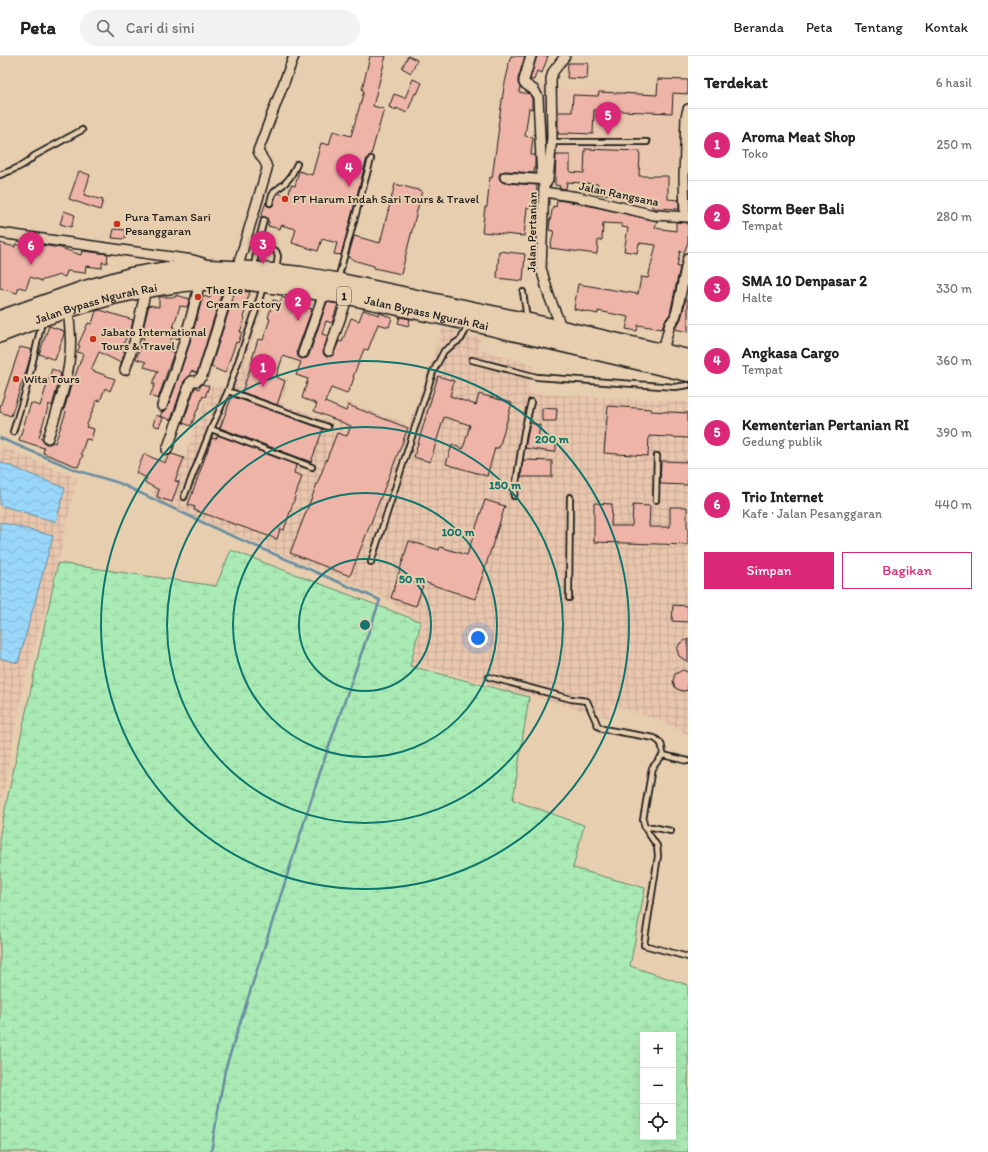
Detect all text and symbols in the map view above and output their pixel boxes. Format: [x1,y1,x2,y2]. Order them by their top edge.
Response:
search box [80,10,360,46]
text: Peta [20,16,56,39]
icon: search [94,17,116,39]
text: Cari di sini [126,19,195,37]
text: Beranda [733,19,784,36]
text: Peta [806,19,832,36]
text: Tentang [854,19,903,36]
text: Kontak [925,19,968,36]
text: Terdekat [704,72,768,92]
text: 6 hasil [936,75,972,90]
pin: 5 [595,102,621,135]
text: Aroma Meat Shop [742,128,855,146]
text: 1 [714,137,720,152]
text: 250 m [936,137,972,152]
text: Toko [742,146,768,161]
pin: 4 [336,154,362,187]
street label: Jalan Rangsana [578,179,660,209]
street label: Jalan Pertanian [524,191,540,273]
place label: PT Harum Indah Sari Tours & Travel [293,192,480,206]
marker: PT Harum Indah Sari Tours & Travel [280,194,290,204]
text: Storm Beer Bali [742,200,844,218]
text: 2 [714,209,720,224]
text: 280 m [936,209,972,224]
place label: Pura Taman Sari Pesanggaran [125,210,211,238]
text: Tempat [742,218,783,233]
marker: Pura Taman Sari Pesanggaran [112,219,122,229]
pin: 3 [250,231,276,264]
pin: 6 [18,232,44,265]
text: SMA 10 Denpasar 2 [742,272,867,290]
street label: Jalan Bypass Ngurah Rai [33,280,158,327]
text: 3 [713,281,721,296]
text: 330 m [936,281,972,296]
place label: The Ice Cream Factory [206,283,282,311]
road number: 1 [337,287,351,305]
pin: 2 [285,288,311,321]
text: Halte [742,290,773,305]
marker: The Ice Cream Factory [193,292,203,302]
street label: Jalan Bypass Ngurah Rai [363,293,490,333]
place label: Jabato International Tours & Travel [101,325,207,353]
marker: Jabato International Tours & Travel [88,334,98,344]
text: Angkasa Cargo [742,344,839,362]
text: 4 [713,353,721,368]
text: 360 m [936,353,972,368]
pin: 1 [250,354,276,387]
text: Tempat [742,362,783,377]
place label: Wita Tours [24,372,80,386]
marker: Wita Tours [11,374,21,384]
text: Kementerian Pertanian RI [742,416,909,434]
text: 5 [714,425,720,440]
text: 390 m [936,425,972,440]
text: 200 m [535,432,570,446]
text: Gedung publik [742,434,823,449]
text: 150 m [489,478,522,492]
text: Trio Internet [742,488,823,506]
text: 6 [714,497,720,512]
text: 440 m [935,497,972,512]
text: Kafe · Jalan Pesanggaran [742,506,882,521]
text: 100 m [441,525,475,539]
button: Simpan [704,552,834,589]
button: Bagikan [842,552,972,589]
text: 50 m [399,572,426,586]
centre of rings [358,618,372,632]
your location [468,628,488,648]
map controls [640,1032,676,1140]
button: + [640,1032,676,1068]
button: − [640,1068,676,1104]
button: locate [640,1104,676,1140]

